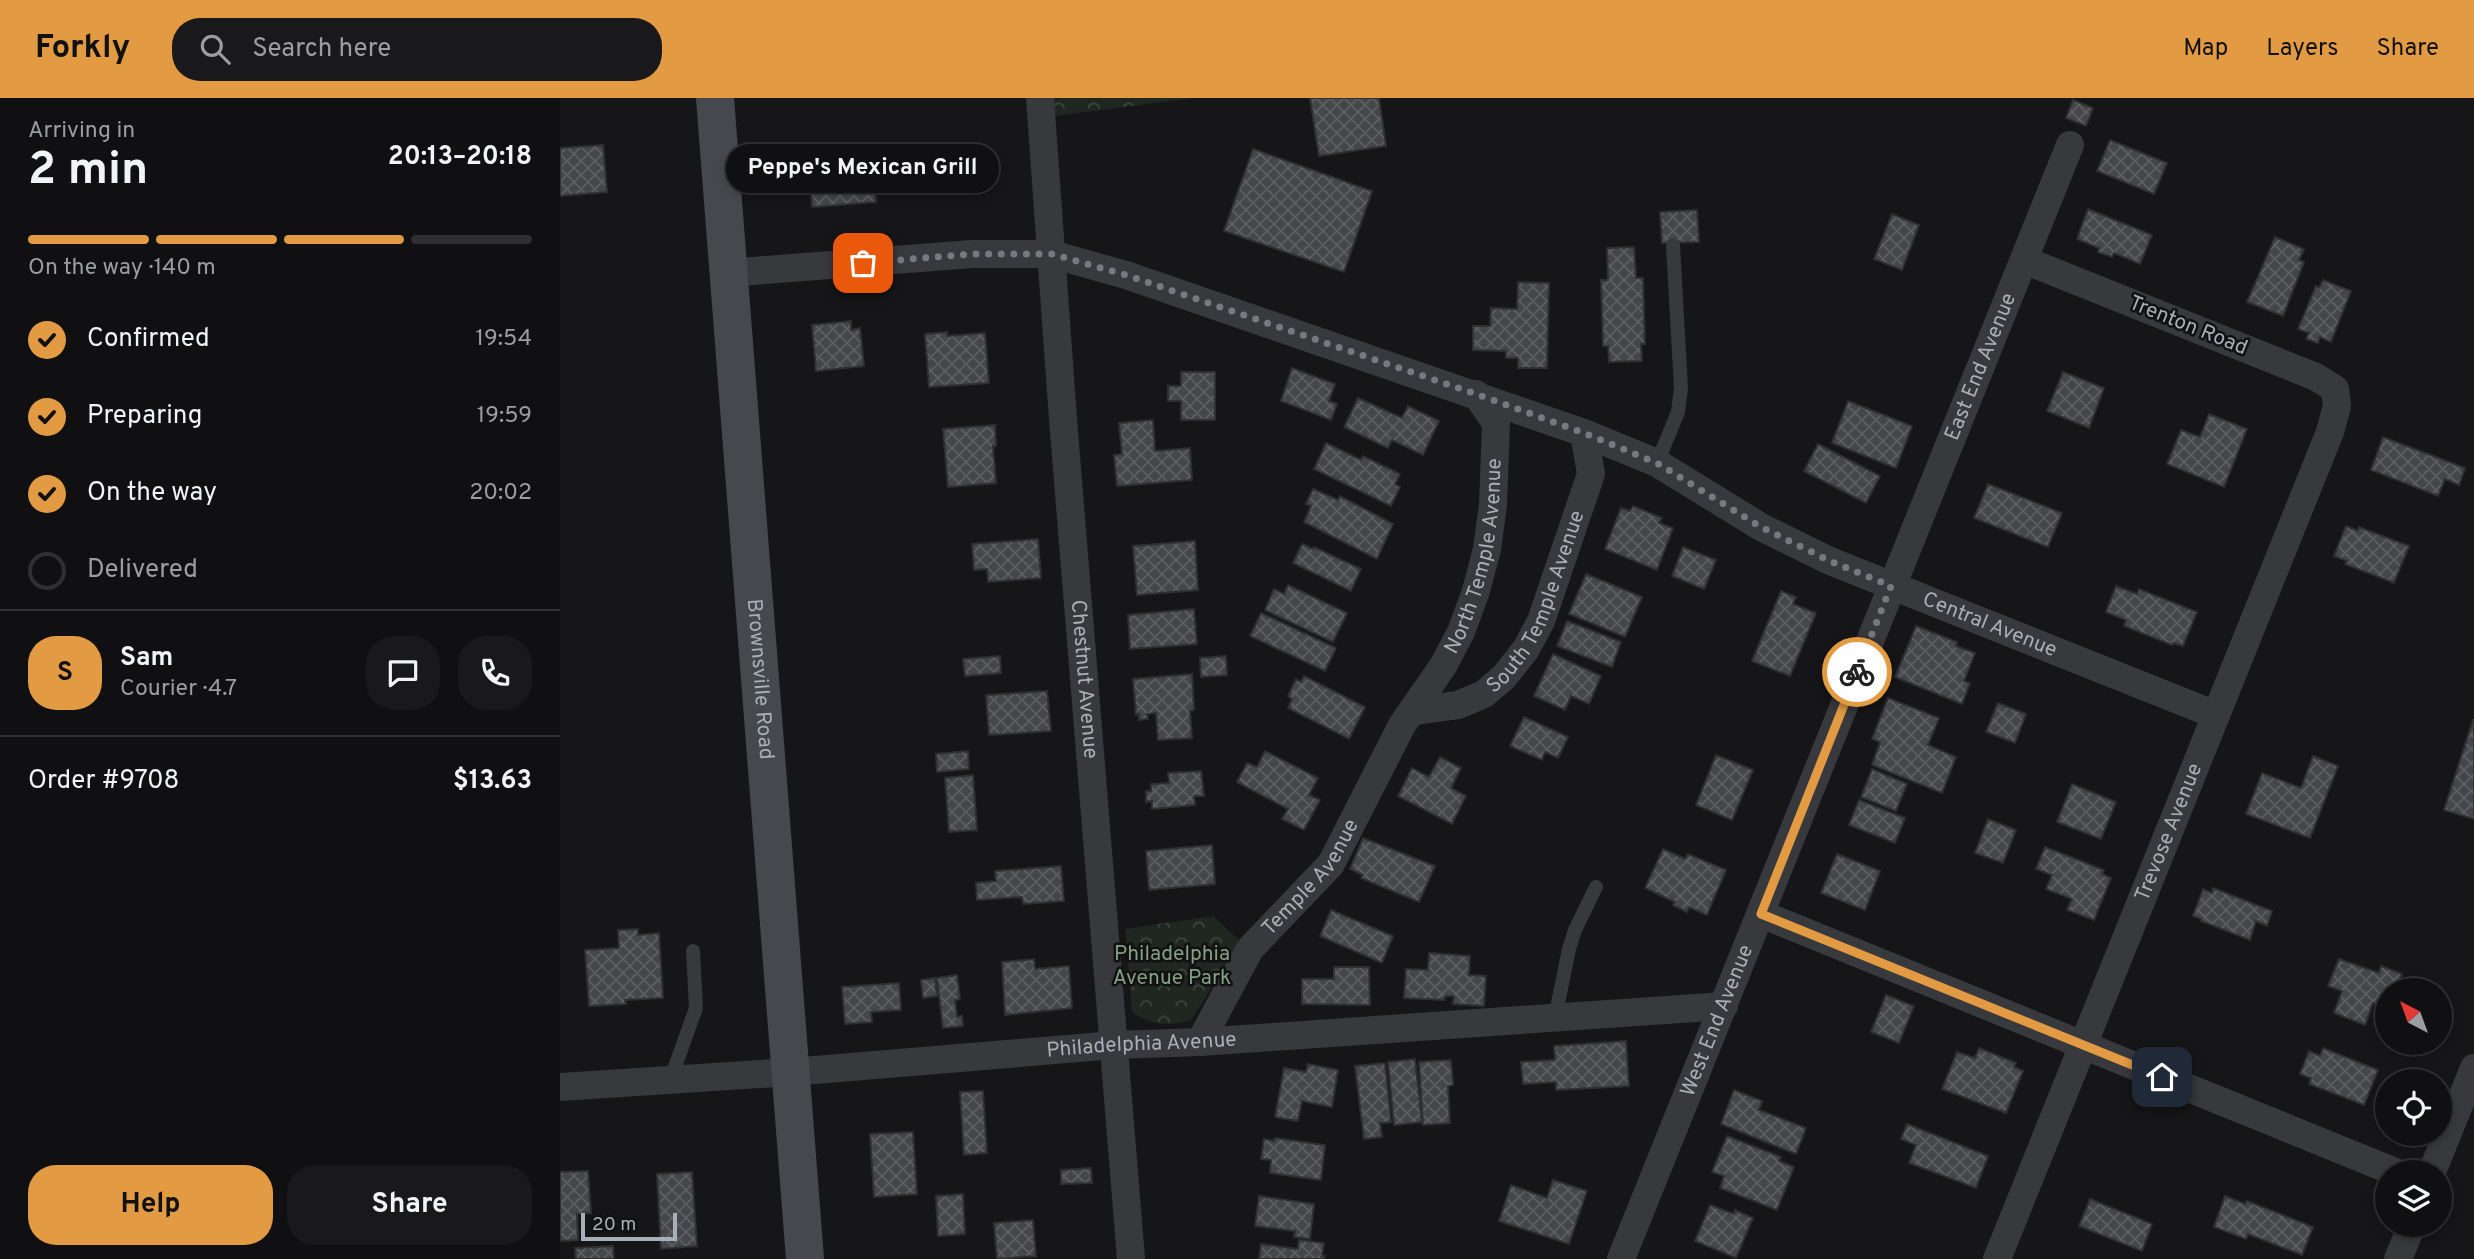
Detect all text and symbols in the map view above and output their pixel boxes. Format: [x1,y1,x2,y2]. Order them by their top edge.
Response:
search box [172,18,662,81]
text: Forkly [35,28,130,70]
icon: search [196,30,234,68]
text: Search here [252,33,391,66]
text: Map [2183,34,2228,64]
text: Layers [2266,34,2338,64]
text: Share [2376,34,2439,64]
text: Arriving in [28,117,135,146]
text: 20:13–20:18 [388,141,532,174]
text: 2 min [28,142,148,201]
callout: Peppe's Mexican Grill [726,144,1000,193]
text: Peppe's Mexican Grill [748,154,977,183]
pin [833,233,893,293]
icon: bag [844,244,882,282]
text: On the way · 140 m [28,254,216,283]
street label: East End Avenue [1939,289,2022,445]
street label: Trenton Road [2125,290,2251,362]
icon: check [28,321,66,359]
text: Confirmed [87,323,210,356]
text: 19:54 [475,325,532,354]
icon: check [28,398,66,436]
text: Preparing [87,400,202,433]
text: 19:59 [477,402,532,431]
street label: North Temple Avenue [1438,458,1508,659]
icon: check [28,475,66,513]
text: On the way [87,477,217,510]
text: 20:02 [469,479,532,508]
street label: South Temple Avenue [1481,507,1591,700]
text: Delivered [87,554,198,587]
street label: Central Avenue [1919,586,2061,664]
street label: Brownsville Road [740,598,780,761]
street label: Chestnut Avenue [1064,599,1104,760]
button: chat [366,636,440,710]
button: phone [458,636,532,710]
courier [1822,637,1892,707]
text: Sam [120,642,173,675]
icon: bike [1838,653,1876,691]
text: S [57,657,73,690]
text: Courier · 4.7 [120,675,237,704]
street label: Trevose Avenue [2129,759,2209,905]
text: Order #9708 [28,765,180,798]
text: $13.63 [453,765,532,798]
street label: Temple Avenue [1256,815,1365,942]
park label: Philadelphia Avenue Park [1113,941,1231,992]
street label: West End Avenue [1674,941,1760,1101]
north arrow [2375,978,2452,1055]
map controls [2375,978,2452,1237]
street label: Philadelphia Avenue [1045,1026,1237,1064]
pin [2132,1047,2192,1107]
icon: home [2143,1058,2181,1096]
button: locate [2375,1069,2452,1146]
button: layers [2375,1160,2452,1237]
button: Help [28,1165,273,1245]
button: Share [287,1165,532,1245]
scale bar [581,1210,677,1242]
text: 20 m [592,1213,636,1237]

